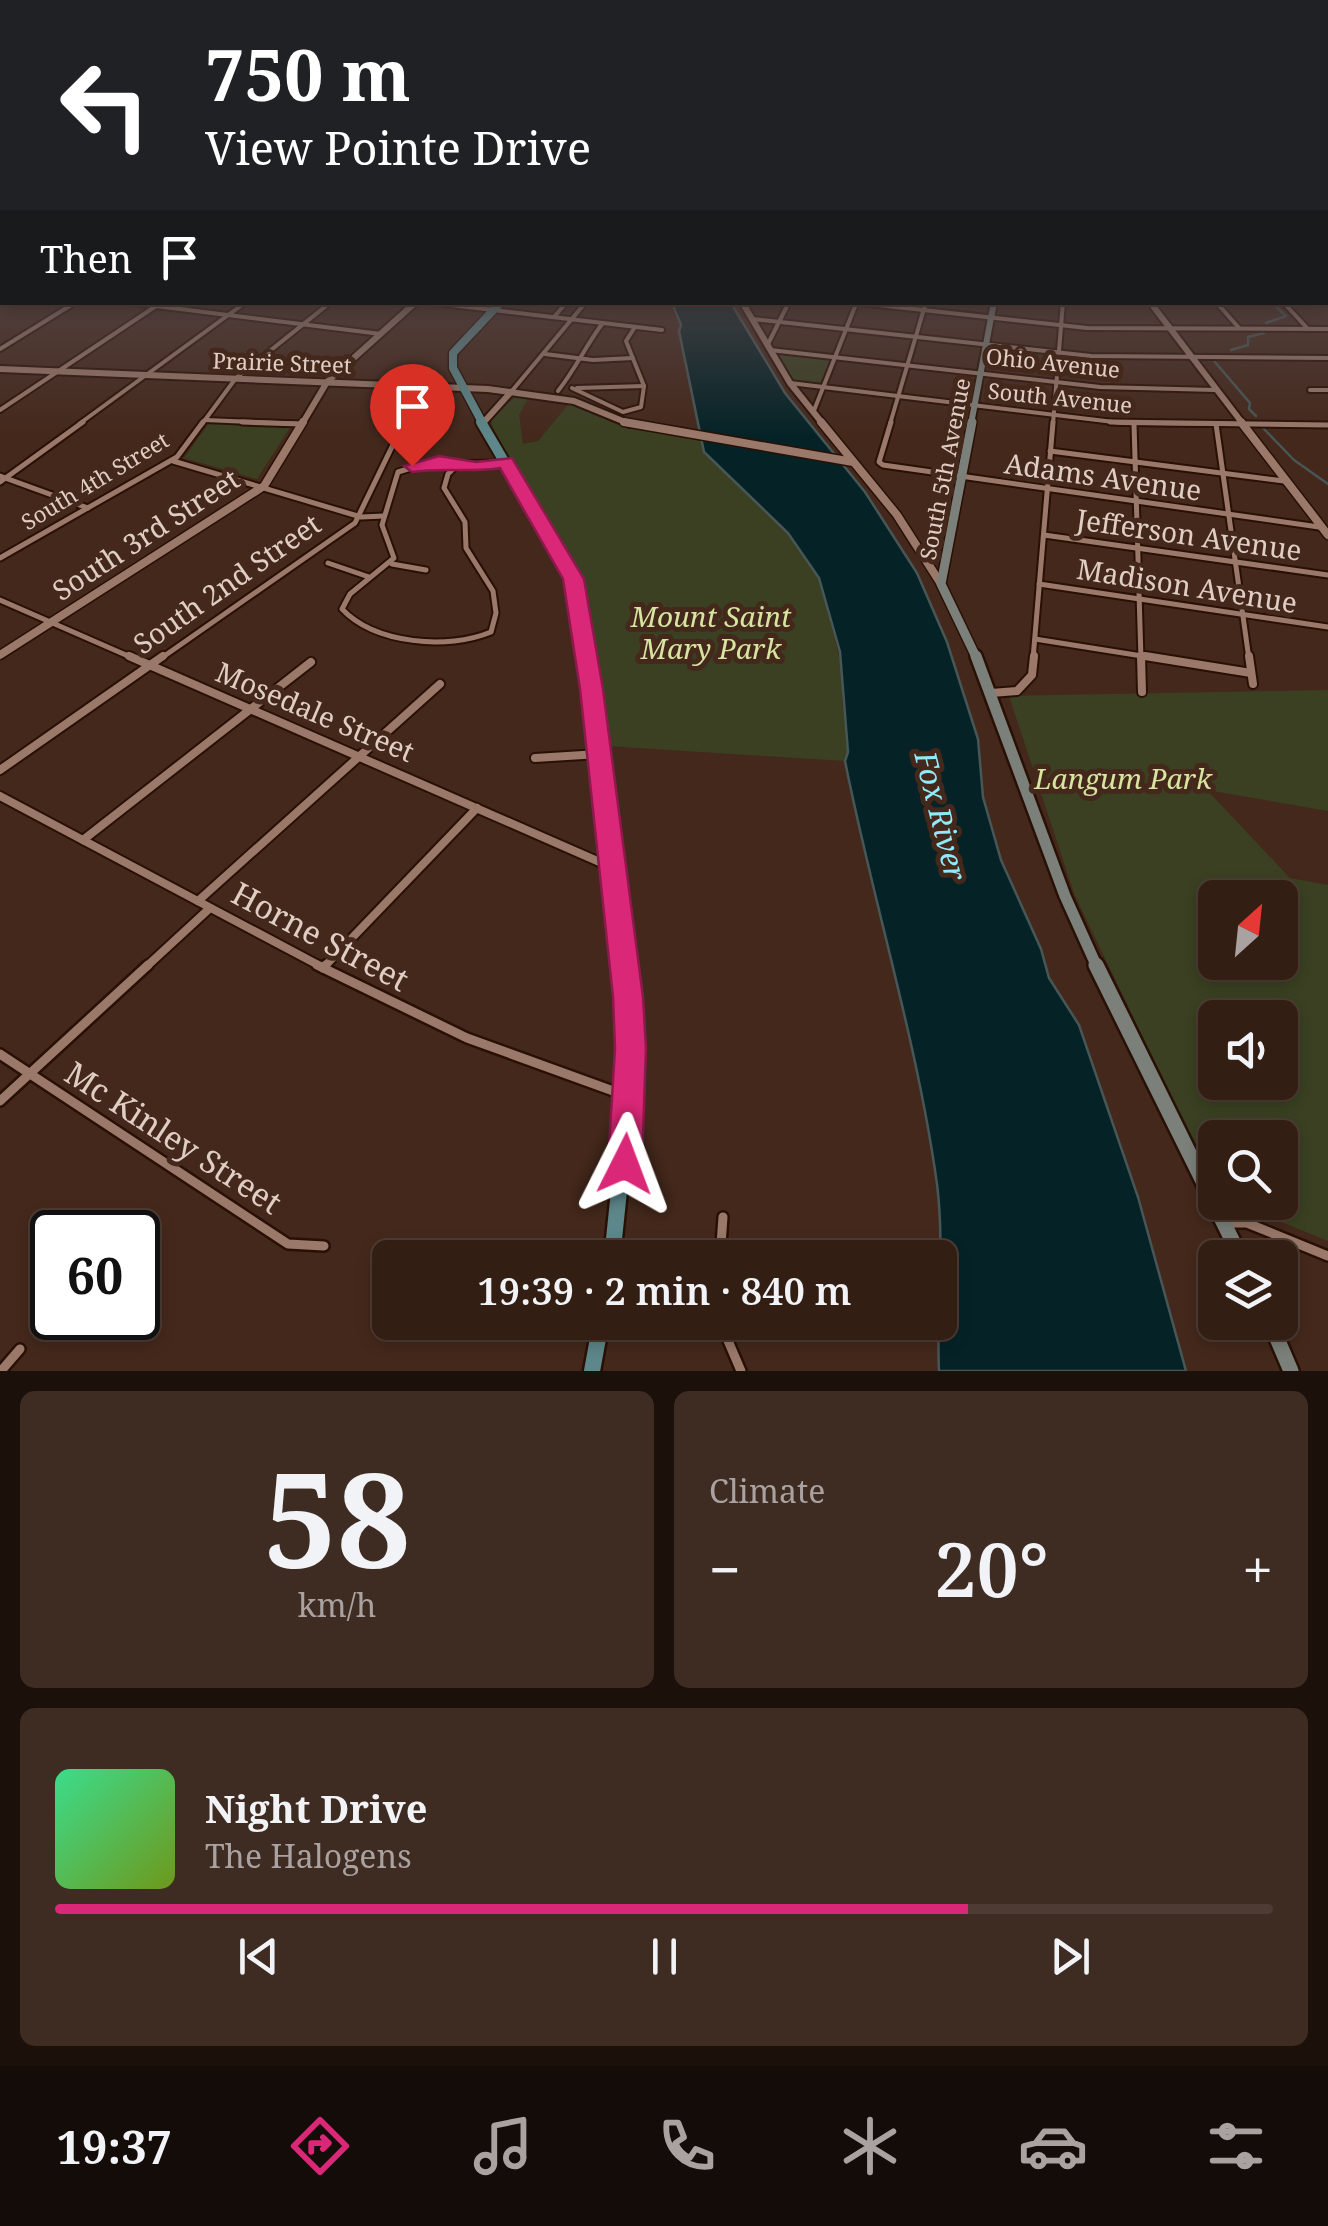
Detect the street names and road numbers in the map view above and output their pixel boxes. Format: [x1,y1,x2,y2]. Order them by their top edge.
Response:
street label: Ohio Avenue [985,340,1121,384]
street label: Prairie Street [212,345,352,379]
street label: South 5th Avenue [912,375,976,562]
street label: South Avenue [987,375,1134,419]
street label: South 4th Street [15,424,174,536]
street label: Adams Avenue [1002,443,1204,509]
street label: South 3rd Street [45,459,246,609]
street label: Jefferson Avenue [1073,499,1304,569]
street label: South 2nd Street [125,504,328,662]
street label: Madison Avenue [1074,549,1300,621]
street label: Mosedale Street [210,652,421,770]
street label: Horne Street [225,871,417,1000]
street label: Mc Kinley Street [57,1051,290,1223]

